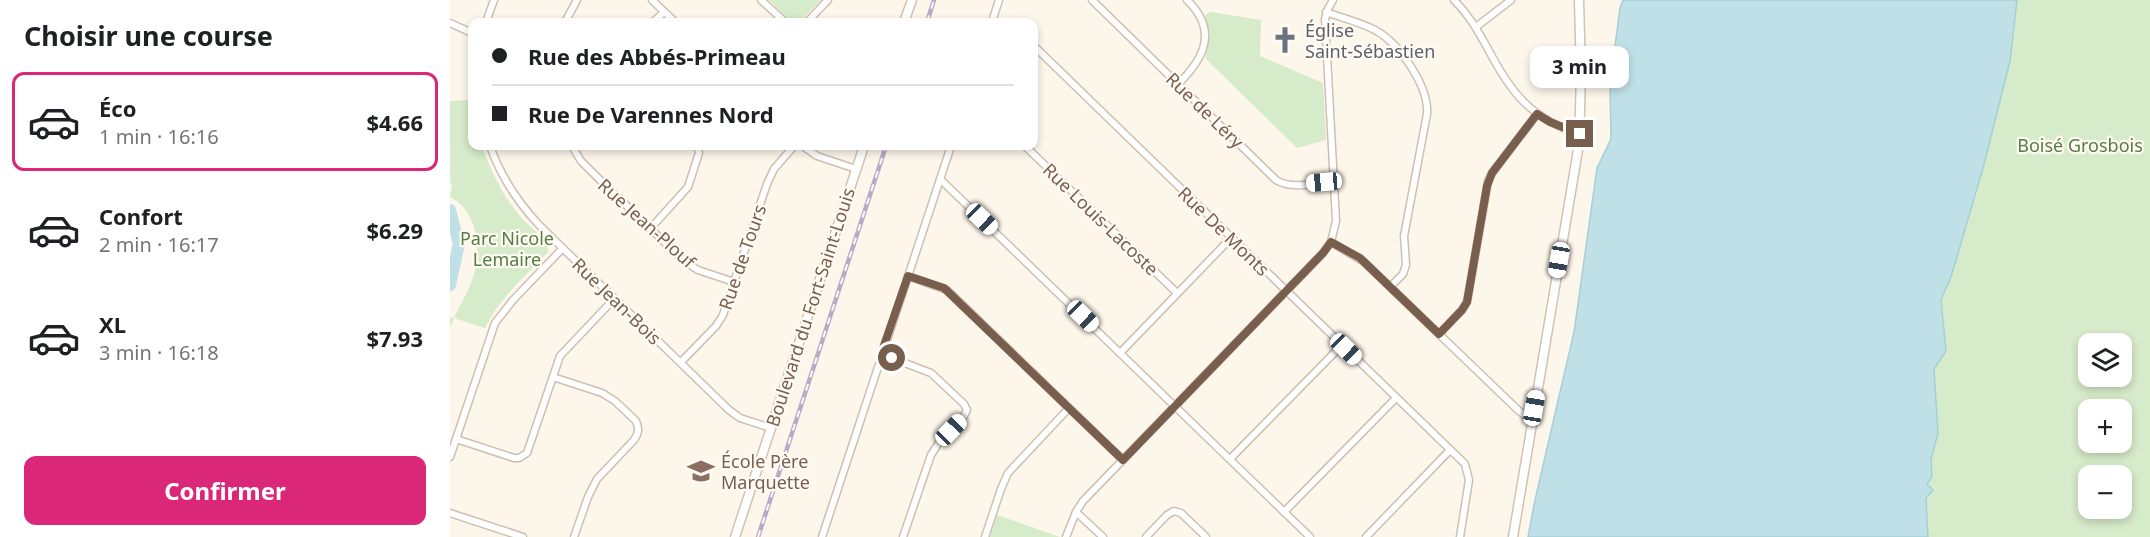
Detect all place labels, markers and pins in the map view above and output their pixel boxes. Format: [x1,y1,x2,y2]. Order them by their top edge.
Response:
place label: Église Saint-Sébastien [1305,18,1435,63]
church icon: Église Saint-Sébastien [1270,25,1300,55]
place label: École Père Marquette [721,449,810,494]
school or university icon: École Père Marquette [686,456,716,486]

